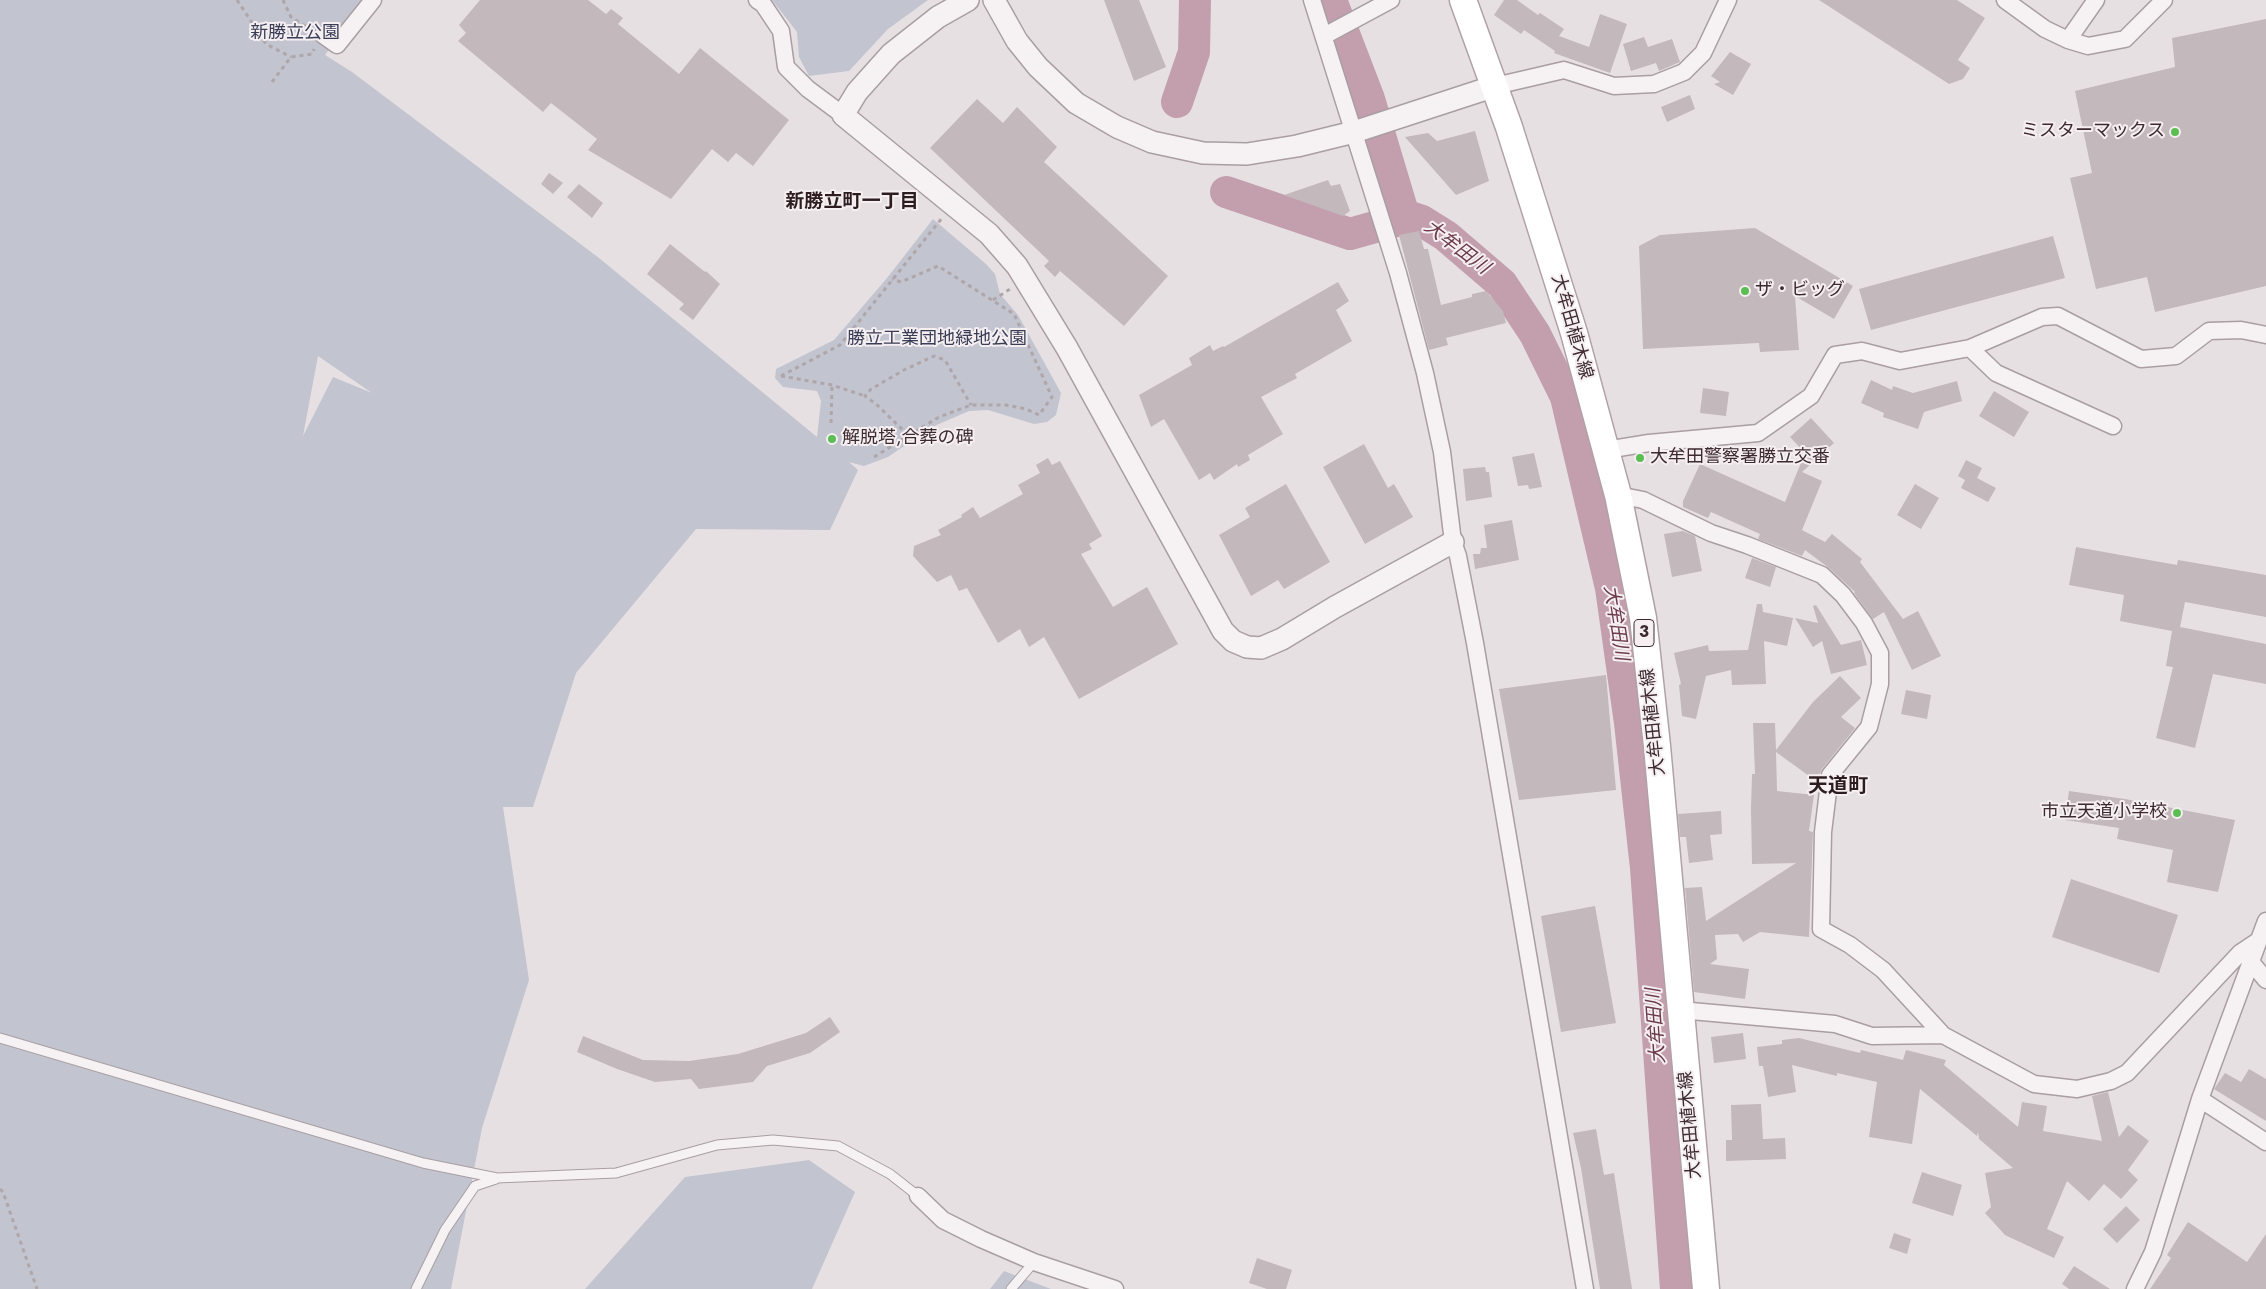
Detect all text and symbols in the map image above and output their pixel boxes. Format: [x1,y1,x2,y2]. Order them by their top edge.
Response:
park label: 新勝立公園 [250,23,340,45]
place label: ミスターマックス [2021,121,2165,143]
marker: ミスターマックス [2169,126,2181,138]
district label: 新勝立町一丁目 [786,191,918,213]
water label: 大牟田川 [1419,216,1493,280]
street label: 大牟田植木線 [1546,272,1596,382]
place label: ザ・ビッグ [1755,280,1845,302]
marker: ザ・ビッグ [1739,285,1751,297]
park label: 勝立工業団地緑地公園 [847,329,1027,351]
place label: 解脱塔,合葬の碑 [842,428,974,450]
marker: 解脱塔,合葬の碑 [826,433,838,445]
place label: 大牟田警察署勝立交番 [1650,447,1830,469]
marker: 大牟田警察署勝立交番 [1634,452,1646,464]
water label: 大牟田川 [1598,584,1632,662]
road number: 3 [1634,620,1654,646]
street label: 大牟田植木線 [1638,667,1670,777]
district label: 天道町 [1808,775,1868,799]
place label: 市立天道小学校 [2041,802,2167,824]
marker: 市立天道小学校 [2171,807,2183,819]
water label: 大牟田川 [1643,987,1671,1065]
street label: 大牟田植木線 [1676,1070,1706,1180]

